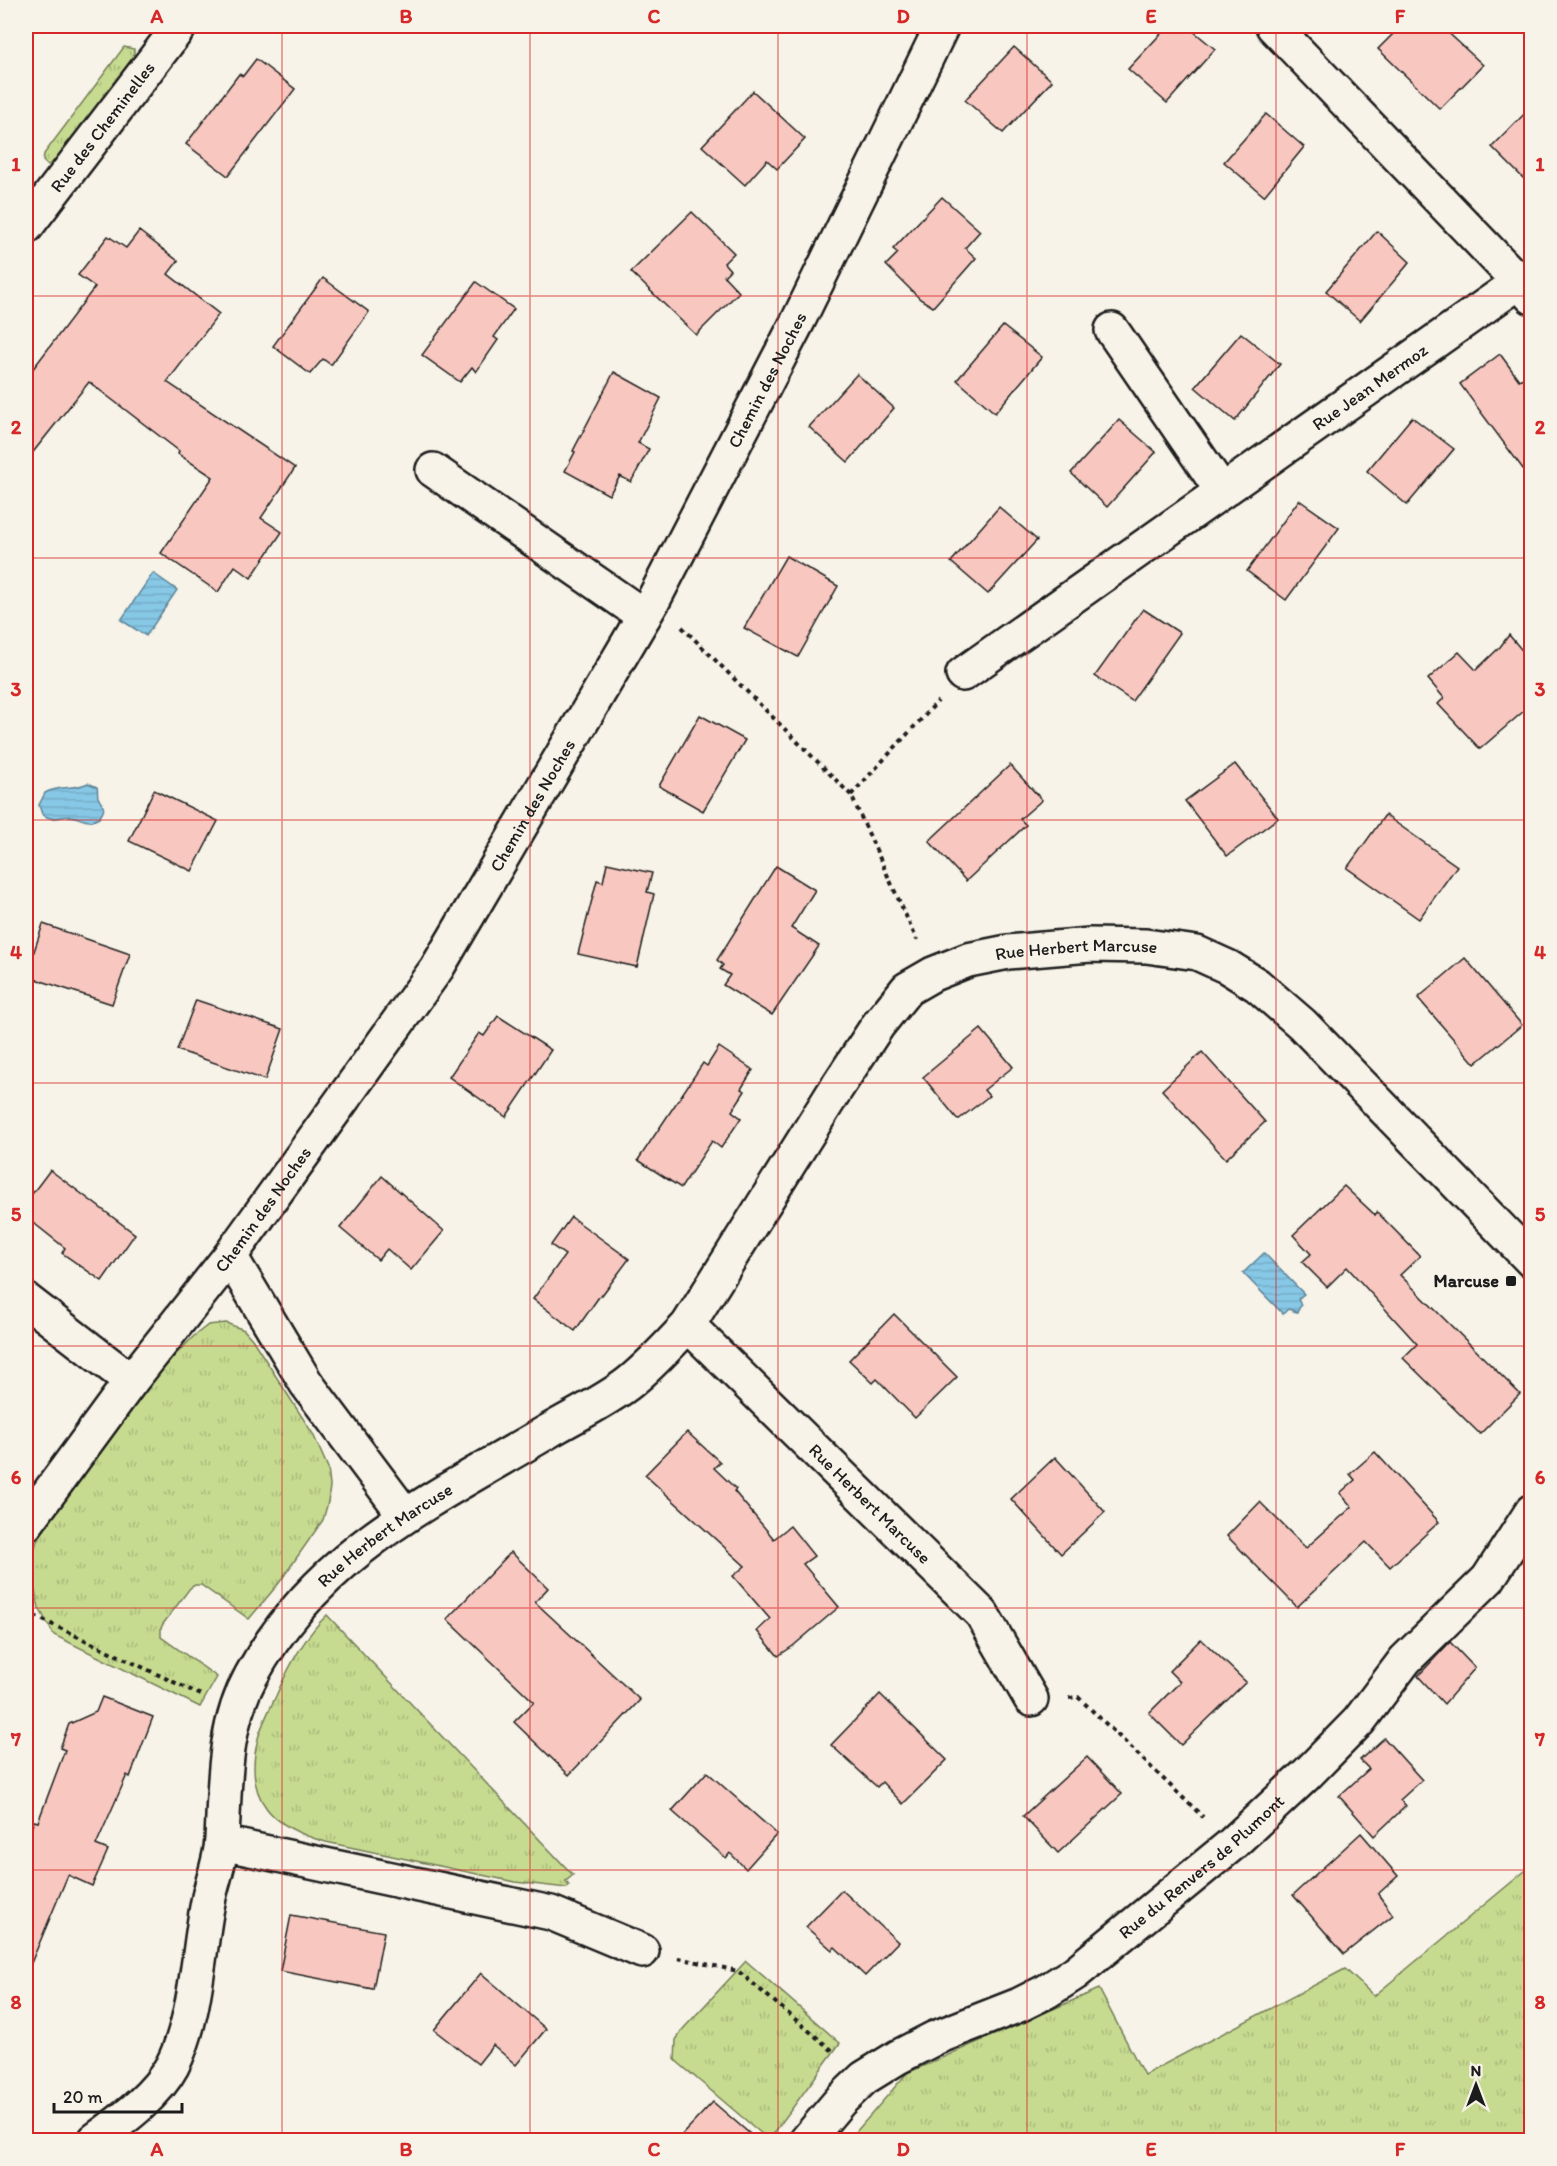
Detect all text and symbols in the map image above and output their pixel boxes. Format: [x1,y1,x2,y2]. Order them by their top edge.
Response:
text: A [150,4,164,28]
text: B [400,4,413,28]
text: C [648,4,661,28]
text: D [896,4,910,28]
text: E [1145,4,1157,28]
text: F [1395,4,1406,28]
street label: Rue des Cheminelles [46,57,160,197]
text: 1 [11,152,21,176]
text: 1 [1535,152,1545,176]
street label: Chemin des Noches [723,309,812,452]
street label: Rue Jean Mermoz [1308,339,1433,435]
text: 2 [11,415,22,439]
text: 2 [1535,415,1546,439]
text: 3 [11,677,22,701]
text: 3 [1535,677,1546,701]
street label: Chemin des Noches [485,735,580,876]
street label: Rue Herbert Marcuse [993,934,1159,965]
text: 4 [10,940,22,964]
text: 4 [1534,940,1546,964]
street label: Chemin des Noches [210,1142,316,1277]
text: 5 [11,1202,22,1226]
text: 5 [1535,1202,1546,1226]
place label: Marcuse [1434,1270,1499,1292]
marker: Marcuse [1504,1274,1518,1288]
street label: Rue Herbert Marcuse [804,1439,936,1569]
text: 6 [11,1465,22,1489]
text: 6 [1535,1465,1546,1489]
street label: Rue Herbert Marcuse [313,1478,457,1592]
text: 7 [10,1727,21,1751]
text: 7 [1534,1727,1545,1751]
street label: Rue du Renvers de Plumont [1114,1790,1289,1944]
text: 8 [11,1990,22,2014]
text: 8 [1535,1990,1546,2014]
north arrow [1446,2055,1506,2115]
text: N [1471,2061,1481,2080]
scale bar [54,2076,182,2114]
text: 20 m [63,2086,103,2108]
text: A [150,2137,164,2161]
text: B [400,2137,413,2161]
text: C [648,2137,661,2161]
text: D [896,2137,910,2161]
text: E [1145,2137,1157,2161]
text: F [1395,2137,1406,2161]

